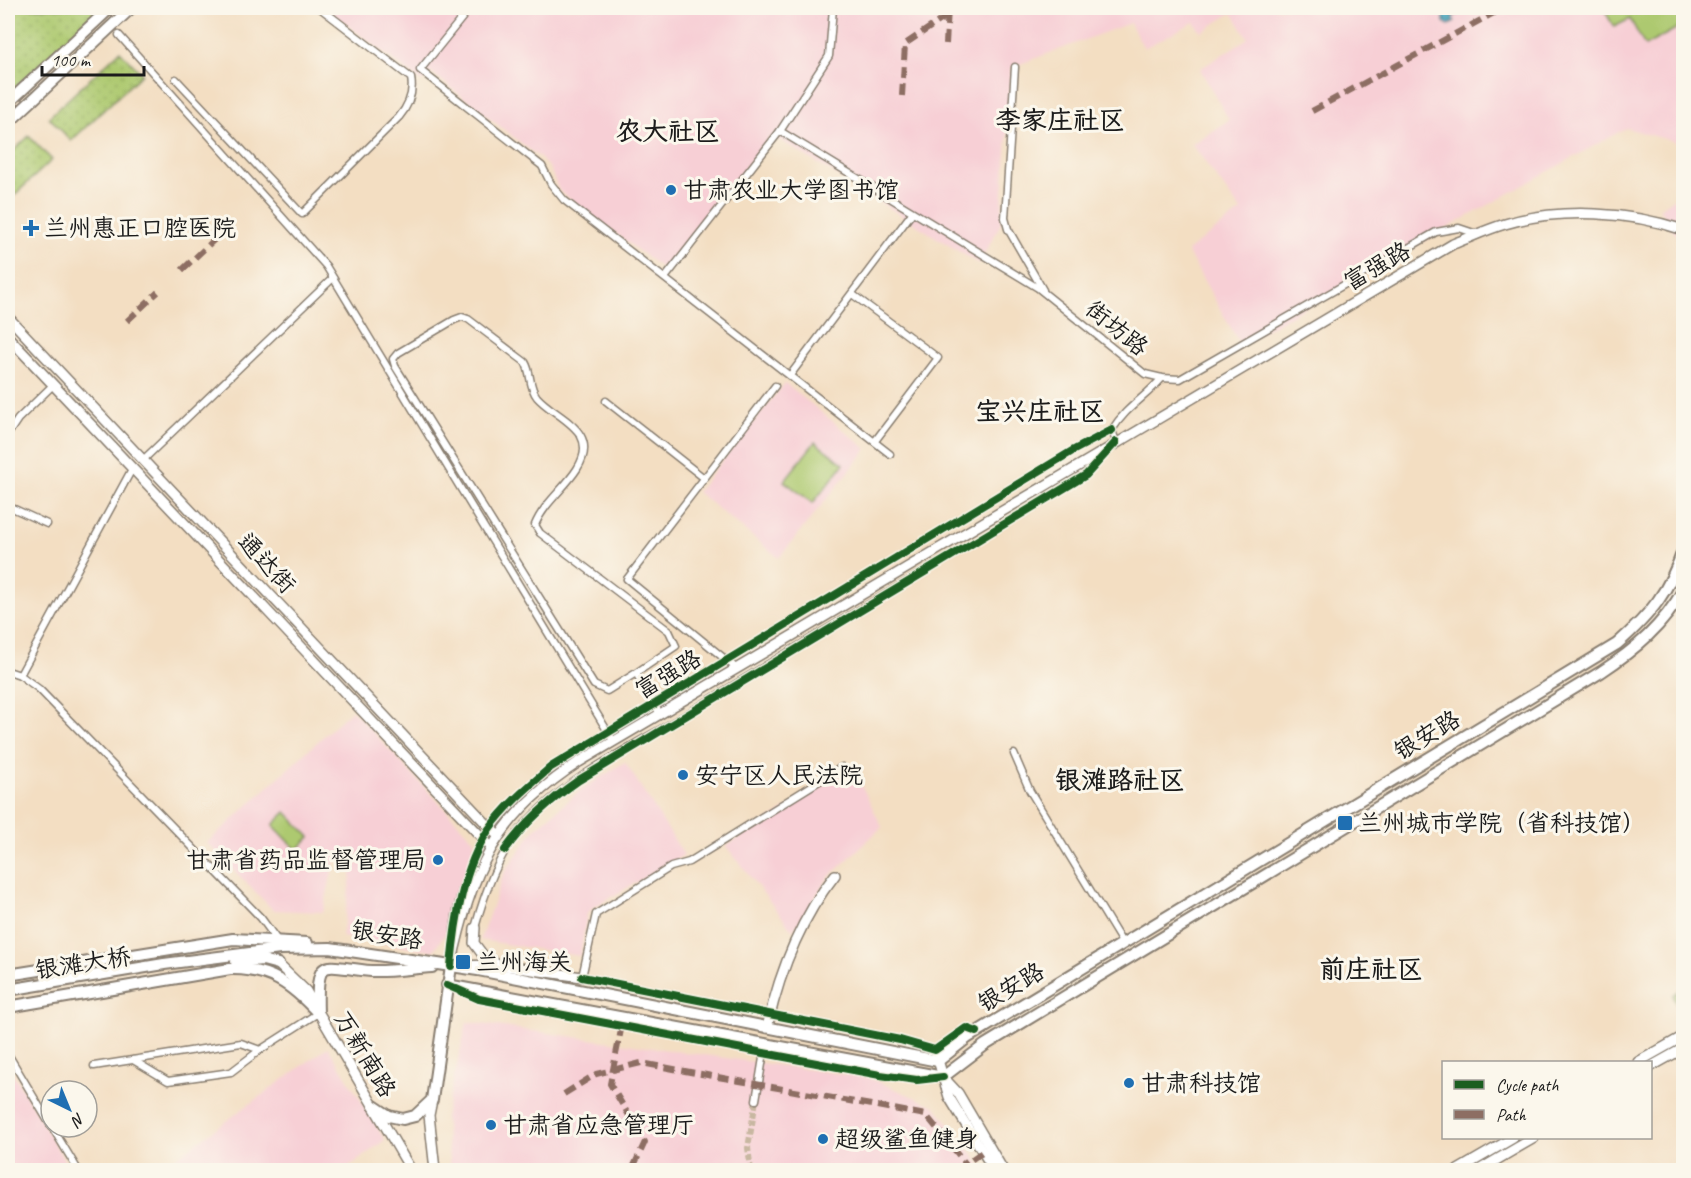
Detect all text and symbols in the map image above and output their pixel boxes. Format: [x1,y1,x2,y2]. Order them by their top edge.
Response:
scale bar [42,39,144,77]
text: 100 m [51,49,92,71]
district label: 李家庄社区 [995,104,1125,137]
district label: 农大社区 [616,115,720,148]
place label: 甘肃农业大学图书馆 [683,175,899,205]
marker: 甘肃农业大学图书馆 [664,183,678,197]
place label: 兰州惠正口腔医院 [44,213,236,243]
marker: 兰州惠正口腔医院 [22,219,40,237]
street label: 富强路 [1338,235,1416,297]
street label: 街坊路 [1080,294,1154,362]
district label: 宝兴庄社区 [975,395,1105,428]
street label: 通达街 [231,526,303,600]
street label: 富强路 [629,643,707,705]
street label: 银安路 [1388,704,1466,766]
place label: 安宁区人民法院 [695,760,863,790]
district label: 银滩路社区 [1055,764,1185,797]
marker: 安宁区人民法院 [676,768,690,782]
place label: 兰州城市学院（省科技馆） [1358,808,1646,838]
marker: 兰州城市学院（省科技馆） [1336,814,1354,832]
place label: 甘肃省药品监督管理局 [186,845,426,875]
marker: 甘肃省药品监督管理局 [431,853,445,867]
street label: 银安路 [349,915,425,955]
street label: 银滩大桥 [33,941,133,985]
place label: 兰州海关 [476,947,572,977]
marker: 兰州海关 [454,953,472,971]
district label: 前庄社区 [1319,953,1423,986]
street label: 银安路 [972,956,1050,1018]
street label: 万新南路 [327,1005,403,1103]
legend [1442,1061,1652,1139]
place label: 甘肃科技馆 [1141,1068,1261,1098]
text: Cycle path [1496,1074,1559,1096]
marker: 甘肃科技馆 [1122,1076,1136,1090]
north arrow [39,1079,99,1139]
text: Path [1496,1104,1526,1126]
text: N [66,1109,89,1132]
place label: 甘肃省应急管理厅 [503,1110,695,1140]
marker: 甘肃省应急管理厅 [484,1118,498,1132]
place label: 超级鲨鱼健身 [835,1124,979,1154]
marker: 超级鲨鱼健身 [816,1132,830,1146]

